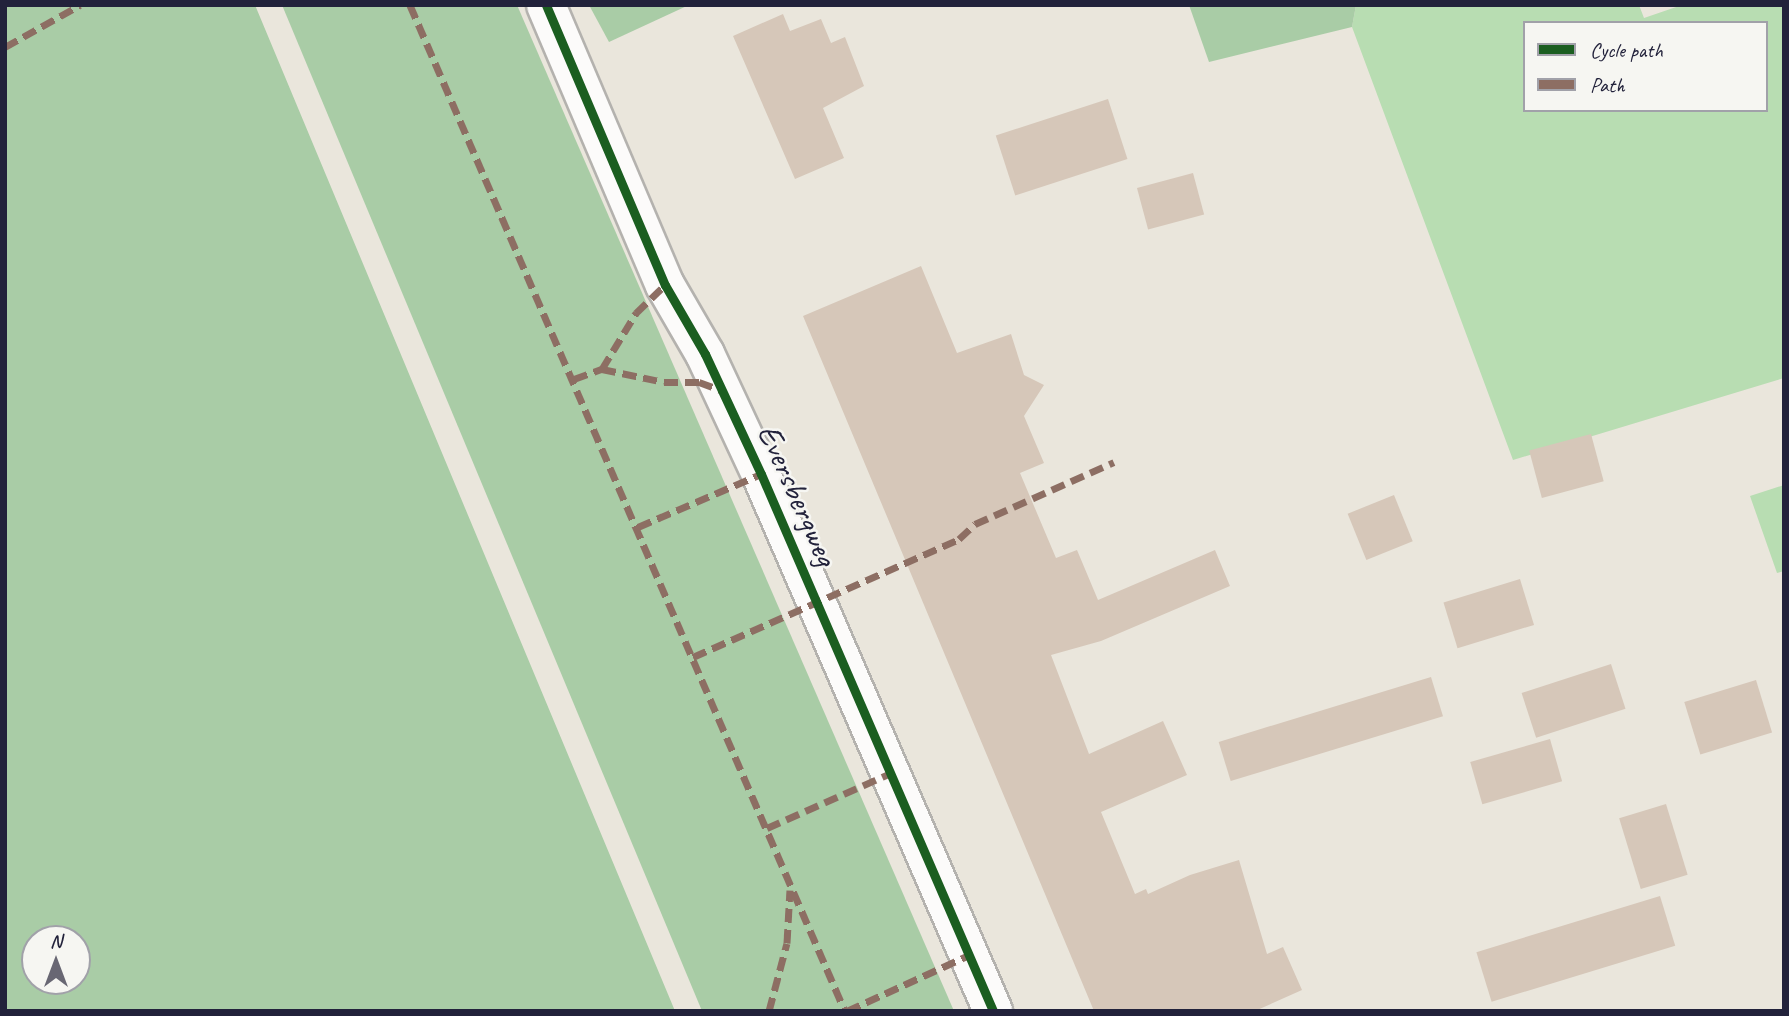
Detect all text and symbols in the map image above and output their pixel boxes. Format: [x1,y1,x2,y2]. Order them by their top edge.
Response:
legend [1523,21,1768,112]
text: Cycle path [1590,37,1663,63]
text: Path [1590,72,1625,98]
street label: Eversbergweg [748,418,846,572]
north arrow [21,925,91,995]
text: N [50,929,62,953]

